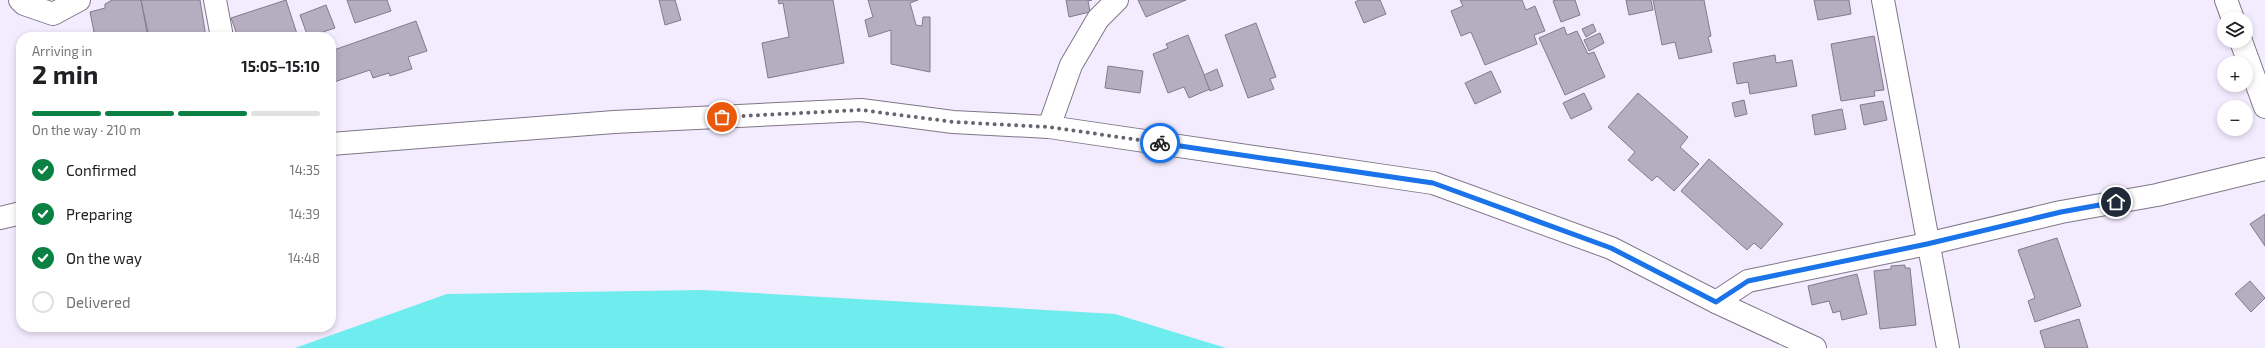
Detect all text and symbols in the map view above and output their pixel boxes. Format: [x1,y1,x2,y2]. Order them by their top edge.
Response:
map controls [2217,12,2253,136]
button: layers [2217,12,2253,48]
text: Arriving in [32,43,92,59]
button: + [2217,56,2253,92]
text: 15:05–15:10 [241,57,320,75]
text: 2 min [32,58,98,89]
pin [705,100,739,134]
button: − [2217,100,2253,136]
icon: bag [711,106,733,128]
text: On the way · 210 m [32,122,141,138]
courier [1140,123,1180,163]
icon: bike [1149,132,1171,154]
icon: check [32,159,54,181]
text: Confirmed [66,161,137,179]
text: 14:35 [290,162,320,178]
pin [2099,185,2133,219]
icon: home [2105,191,2127,213]
icon: check [32,203,54,225]
text: Preparing [66,205,132,223]
text: 14:39 [289,206,320,222]
icon: check [32,247,54,269]
text: On the way [66,249,142,267]
text: 14:48 [288,250,320,266]
text: Delivered [66,293,131,311]

